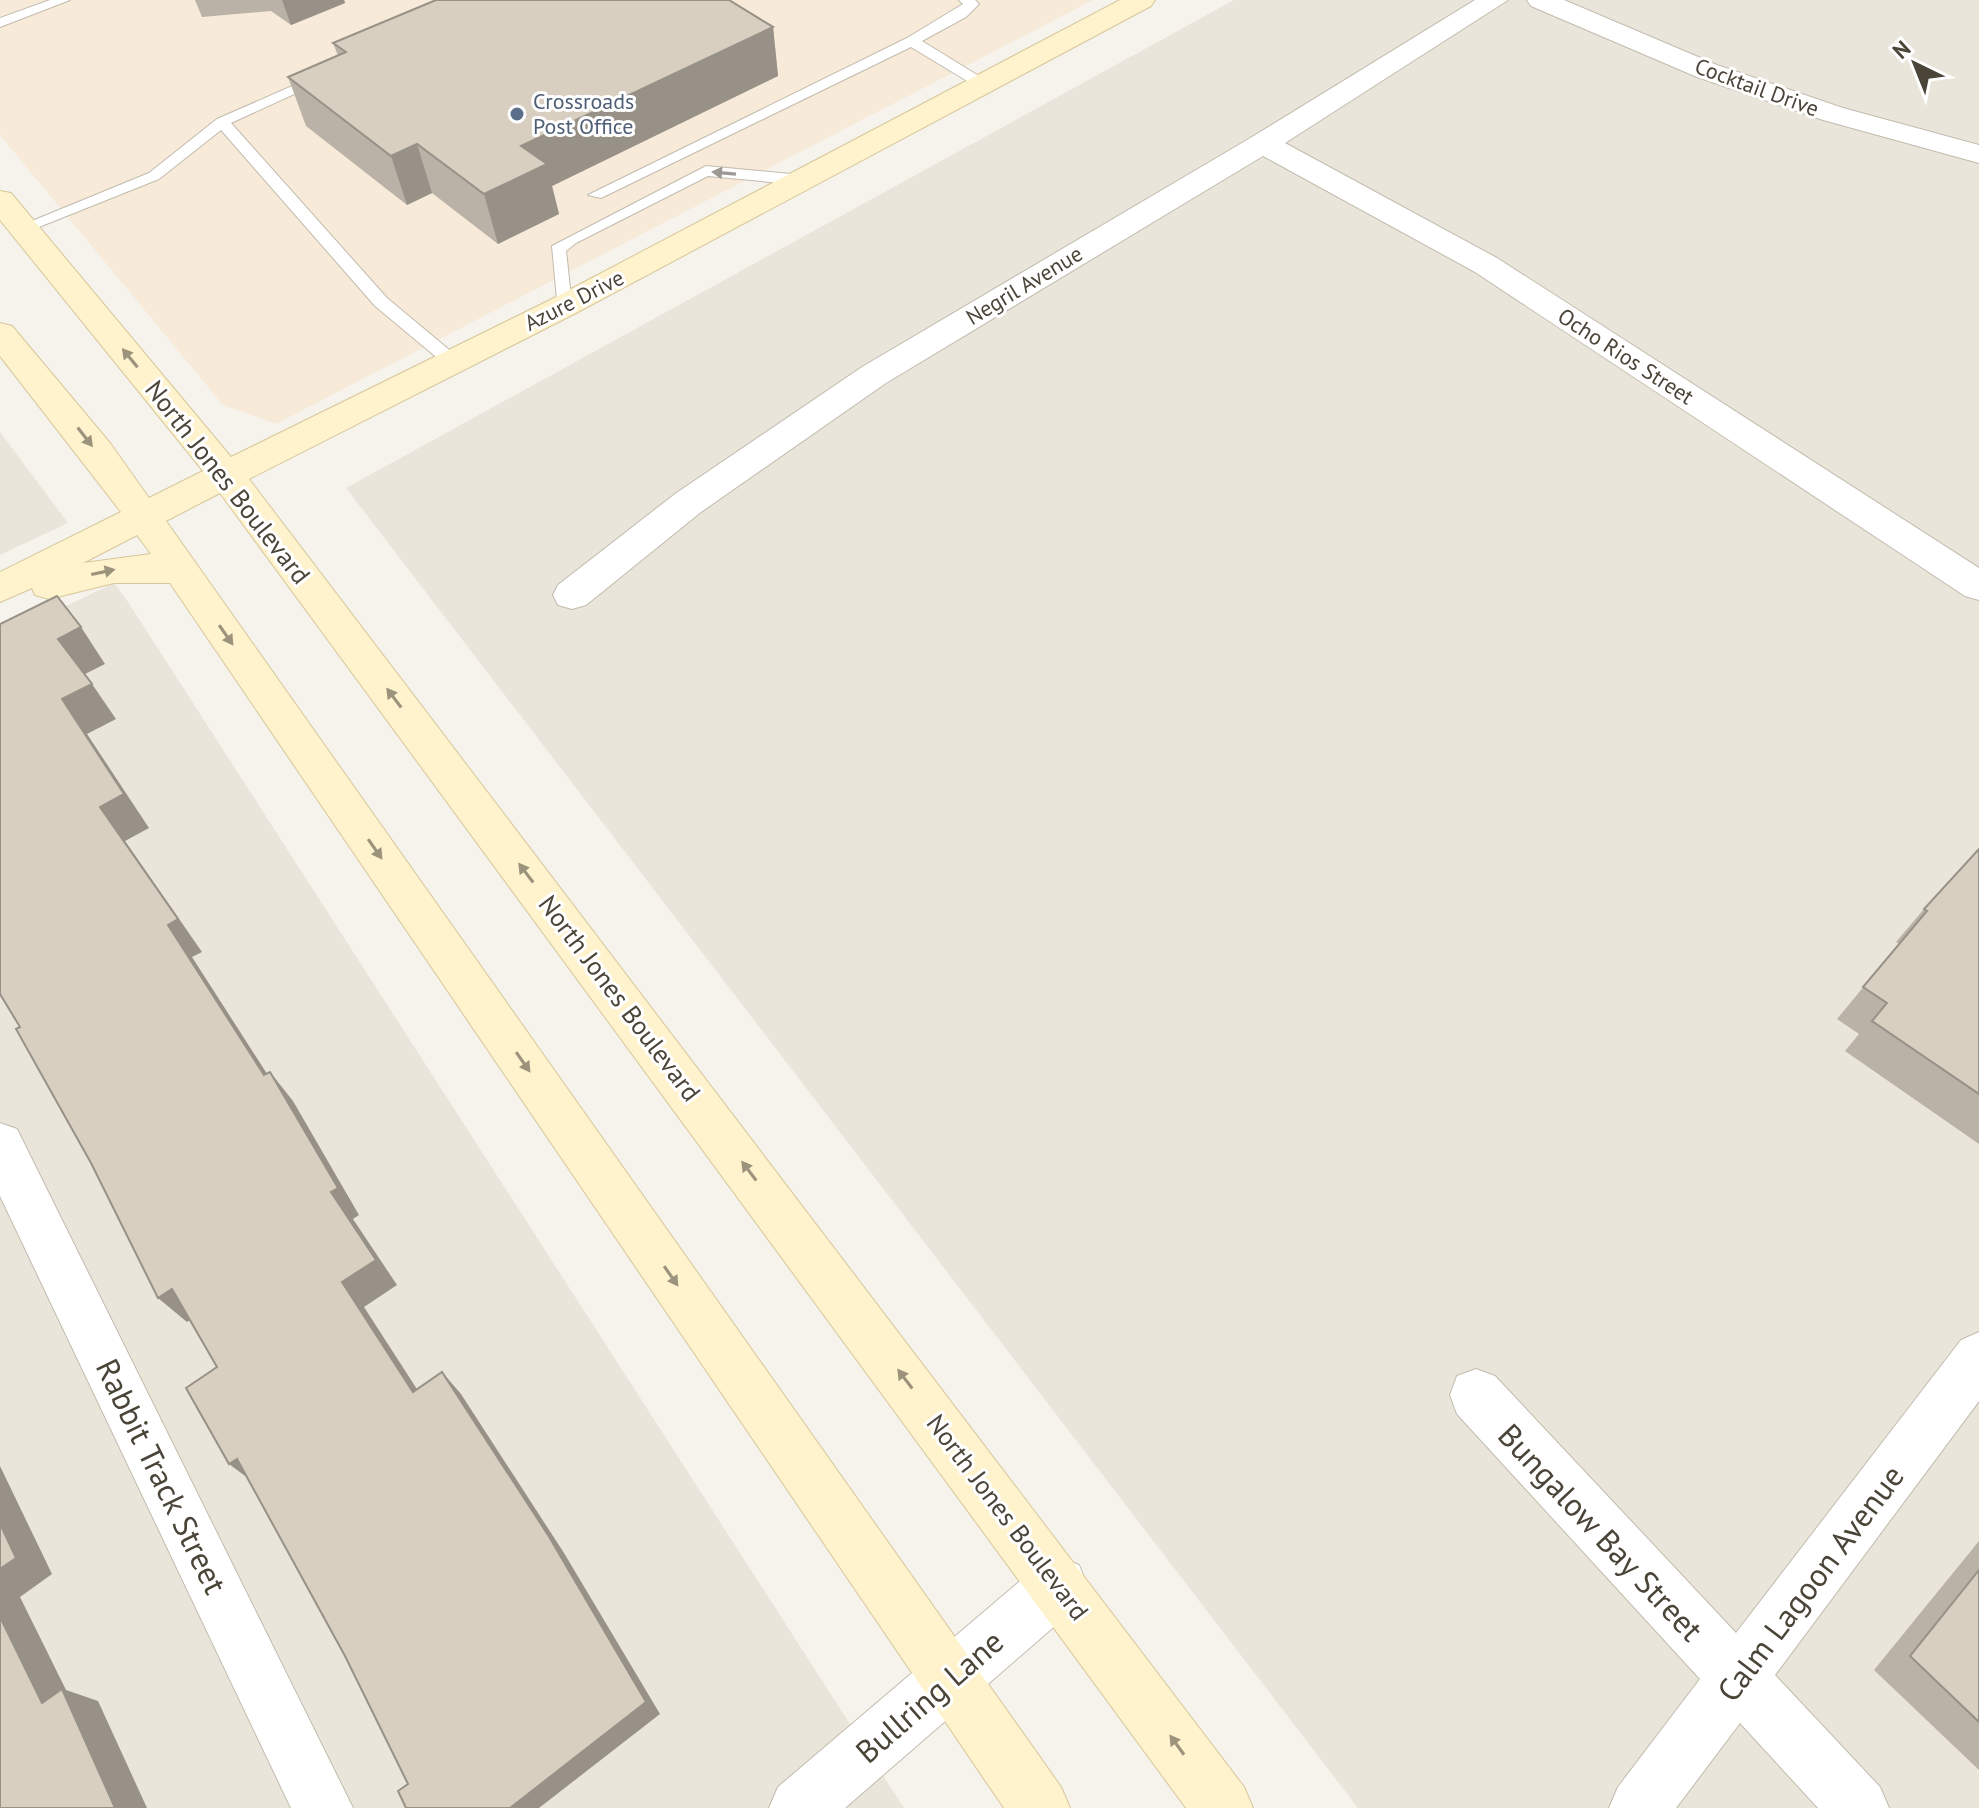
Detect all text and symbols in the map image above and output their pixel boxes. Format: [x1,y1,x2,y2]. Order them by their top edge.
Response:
north arrow [1875,24,1955,104]
text: N [1887,34,1916,65]
street label: Cocktail Drive [1691,52,1823,122]
place label: Crossroads Post Office [533,87,634,140]
marker: Crossroads Post Office [508,105,526,123]
one-way arrow [711,166,736,179]
street label: Negril Avenue [961,239,1087,331]
street label: Azure Drive [520,263,628,337]
street label: Ocho Rios Street [1553,302,1700,411]
one-way arrow [122,348,138,368]
street label: North Jones Boulevard [138,374,318,590]
one-way arrow [76,427,93,447]
one-way arrow [90,565,115,577]
one-way arrow [218,625,233,646]
one-way arrow [387,688,403,708]
one-way arrow [367,838,382,859]
one-way arrow [519,863,535,884]
street label: North Jones Boulevard [532,888,708,1108]
one-way arrow [515,1052,530,1073]
one-way arrow [742,1161,758,1181]
one-way arrow [663,1265,678,1286]
street label: Rabbit Track Street [87,1352,237,1601]
one-way arrow [898,1369,914,1389]
street label: North Jones Boulevard [920,1407,1096,1627]
street label: Bungalow Bay Street [1489,1414,1713,1650]
street label: Calm Lagoon Avenue [1707,1456,1913,1710]
street label: Bullring Lane [846,1620,1012,1772]
one-way arrow [1170,1735,1186,1755]

